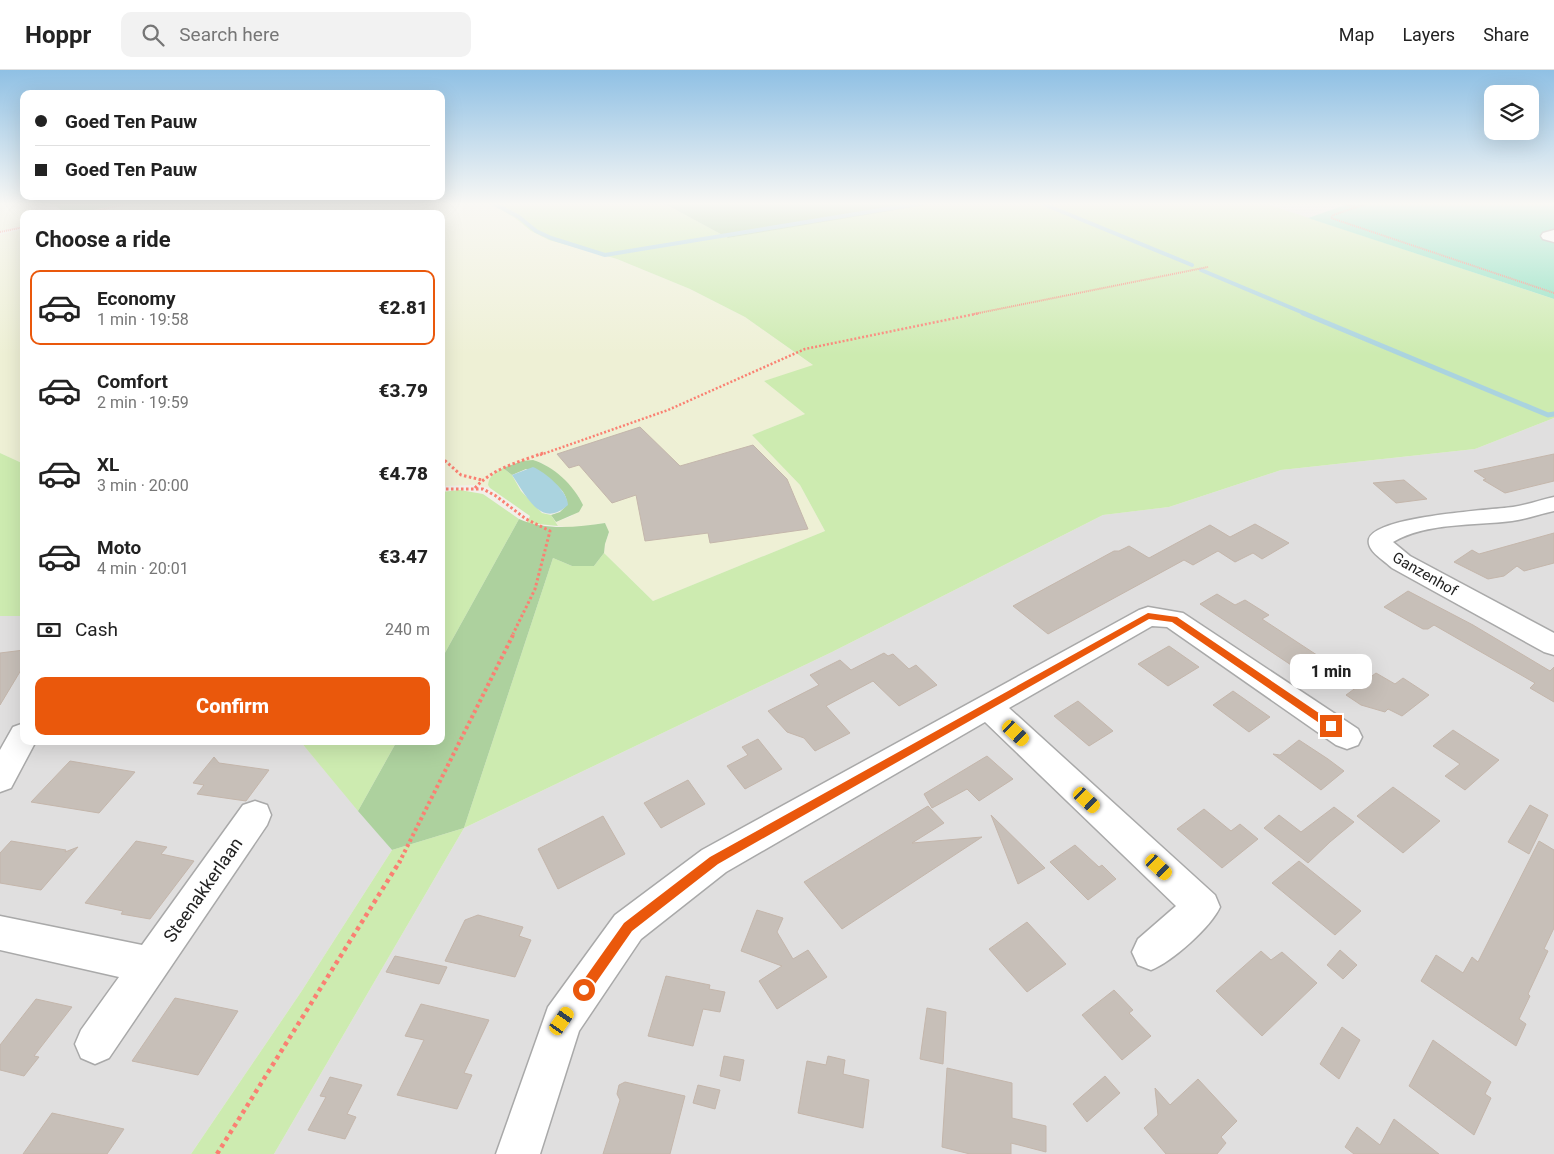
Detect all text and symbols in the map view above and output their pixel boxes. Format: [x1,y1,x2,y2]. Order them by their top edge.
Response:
search box [121,12,471,57]
text: Hoppr [25,21,91,49]
icon: search [139,21,167,49]
text: Search here [179,23,279,46]
text: Map [1339,24,1374,45]
text: Layers [1402,24,1455,45]
text: Share [1483,24,1529,45]
map controls [1484,85,1539,140]
button: layers [1484,85,1539,140]
text: Goed Ten Pauw [65,110,197,133]
text: Goed Ten Pauw [65,158,197,181]
text: Choose a ride [35,227,171,252]
icon: car [37,285,82,330]
text: Economy [97,287,176,310]
text: €2.81 [379,296,428,319]
text: 1 min · 19:58 [97,310,189,329]
icon: car [37,368,82,413]
text: Comfort [97,370,168,393]
text: €3.79 [379,379,428,402]
text: 2 min · 19:59 [97,393,189,412]
icon: car [37,451,82,496]
text: XL [97,453,119,476]
text: €4.78 [379,462,428,485]
text: 3 min · 20:00 [97,476,189,495]
icon: car [37,534,82,579]
text: Moto [97,536,141,559]
text: €3.47 [379,545,428,568]
street label: Ganzenhof [1389,548,1461,600]
text: 4 min · 20:01 [97,559,189,578]
icon: cash [35,616,63,644]
text: Cash [75,618,118,641]
text: 240 m [385,620,430,639]
callout: 1 min [1290,654,1372,688]
text: 1 min [1311,662,1351,681]
button: Confirm [35,677,430,735]
route end [1320,715,1342,737]
car [999,717,1032,749]
car [1070,784,1103,816]
street label: Steenakkerlaan [159,833,246,946]
car [1142,851,1175,883]
route start [573,979,595,1001]
car [547,1004,576,1038]

